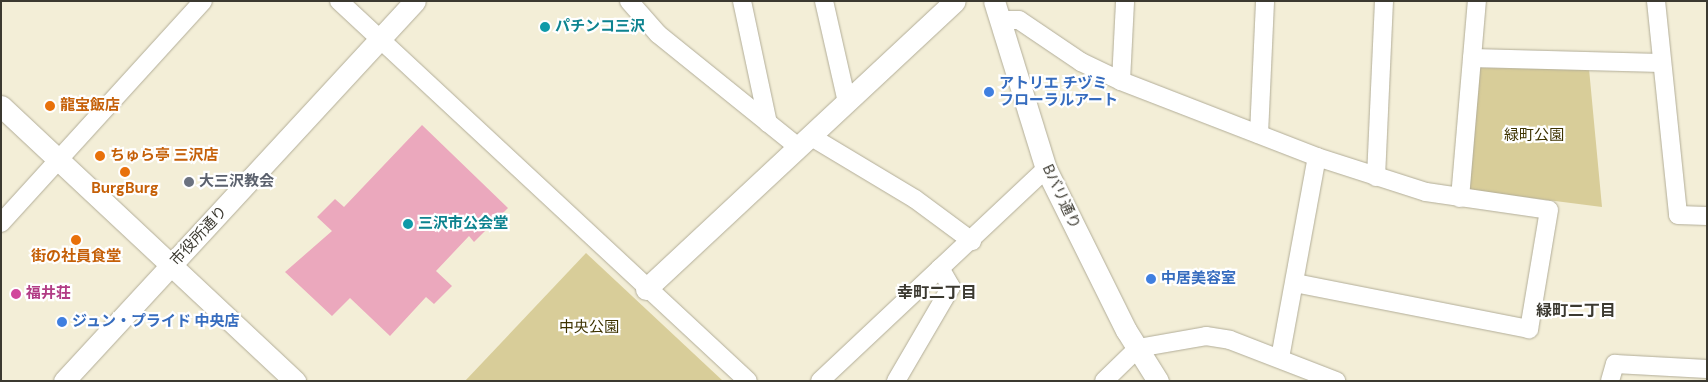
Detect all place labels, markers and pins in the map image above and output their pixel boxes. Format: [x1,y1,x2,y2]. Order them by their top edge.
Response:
place label: パチンコ三沢 [555,18,645,36]
marker: パチンコ三沢 [539,21,551,33]
place label: アトリエ チヅミ フローラルアート [999,74,1118,109]
marker: アトリエ チヅミ フローラルアート [983,86,995,98]
place label: 龍宝飯店 [60,97,120,115]
marker: 龍宝飯店 [44,100,56,112]
place label: ちゅら亭 三沢店 [110,147,219,165]
marker: ちゅら亭 三沢店 [94,150,106,162]
marker: BurgBurg [119,166,131,178]
place label: 大三沢教会 [199,173,274,191]
marker: 大三沢教会 [183,176,195,188]
place label: BurgBurg [91,180,159,198]
place label: 三沢市公会堂 [418,215,508,233]
marker: 三沢市公会堂 [402,218,414,230]
marker: 街の社員食堂 [70,234,82,246]
place label: 街の社員食堂 [31,248,121,266]
place label: 中居美容室 [1161,270,1236,288]
marker: 中居美容室 [1145,273,1157,285]
place label: 福井荘 [26,285,71,303]
marker: 福井荘 [10,288,22,300]
place label: ジュン・プライド 中央店 [72,313,241,331]
marker: ジュン・プライド 中央店 [56,316,68,328]

